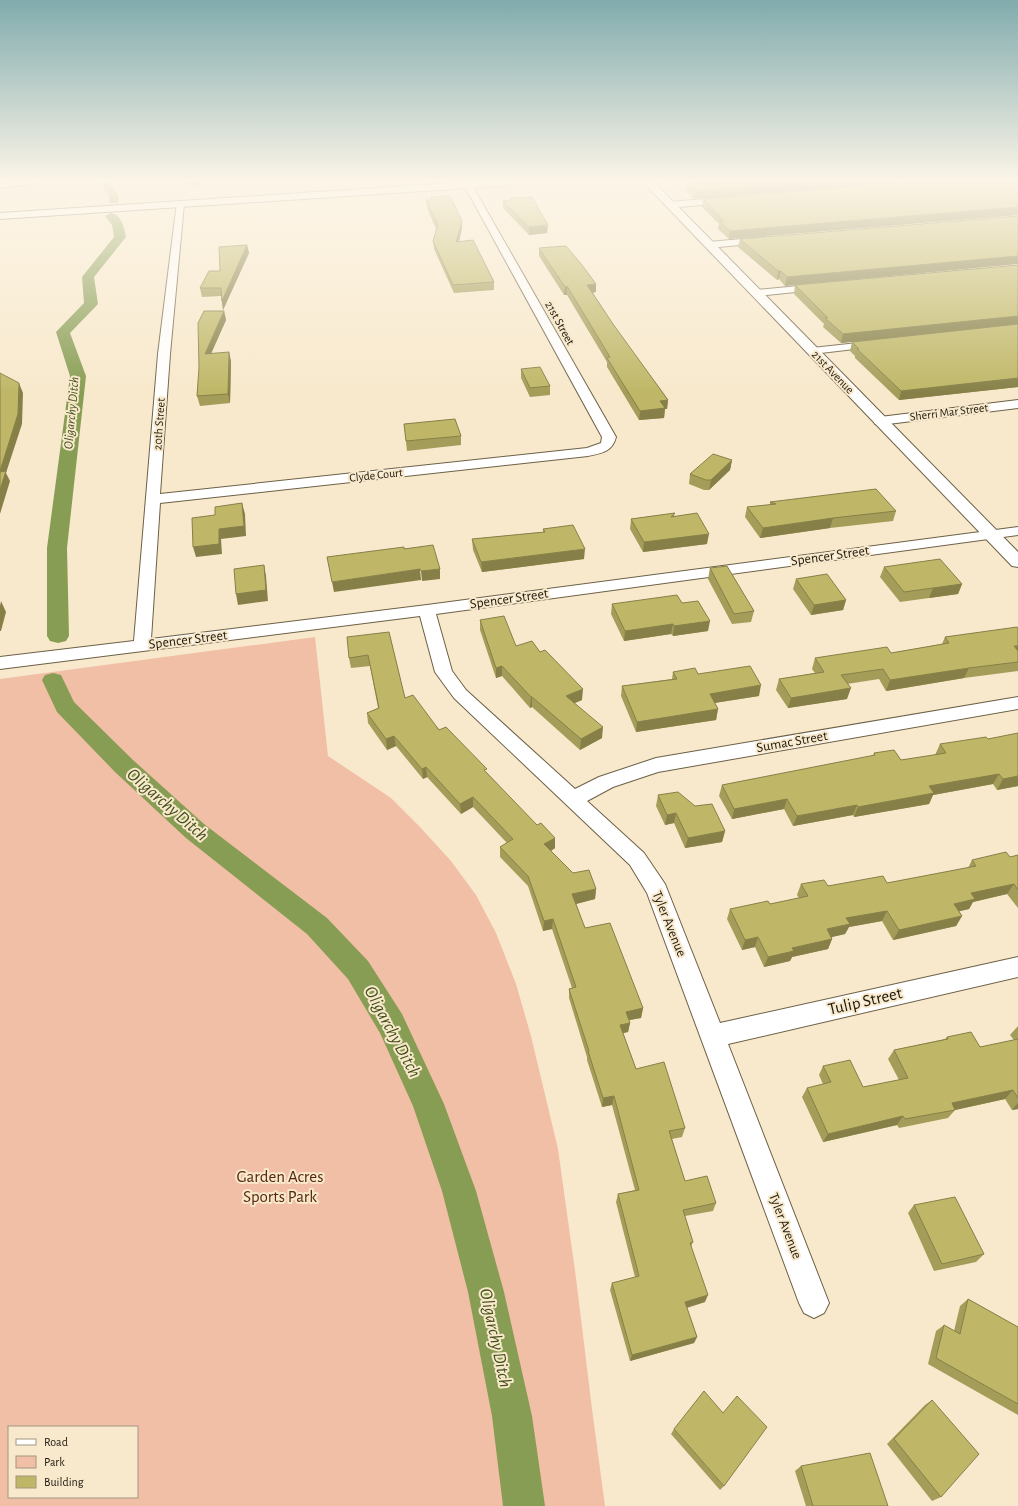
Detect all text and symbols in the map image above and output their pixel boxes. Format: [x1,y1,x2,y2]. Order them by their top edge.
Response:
street label: 21st Street [543,299,577,347]
street label: 21st Avenue [810,348,856,396]
water label: Oligarchy Ditch [62,376,82,450]
street label: 20th Street [151,397,167,450]
street label: Sherri Mar Street [909,401,989,423]
street label: Clyde Court [349,466,403,485]
street label: Spencer Street [790,543,871,568]
street label: Spencer Street [469,586,550,611]
street label: Spencer Street [148,628,229,652]
street label: Sumac Street [755,729,829,755]
water label: Oligarchy Ditch [123,765,211,845]
street label: Tyler Avenue [649,889,689,959]
water label: Oligarchy Ditch [360,983,424,1081]
street label: Tulip Street [826,984,904,1018]
park label: Garden Acres Sports Park [237,1168,323,1205]
street label: Tyler Avenue [766,1191,804,1261]
water label: Oligarchy Ditch [476,1287,514,1389]
legend [8,1426,138,1498]
text: Road [44,1436,68,1448]
text: Park [44,1456,65,1468]
text: Building [44,1476,84,1488]

